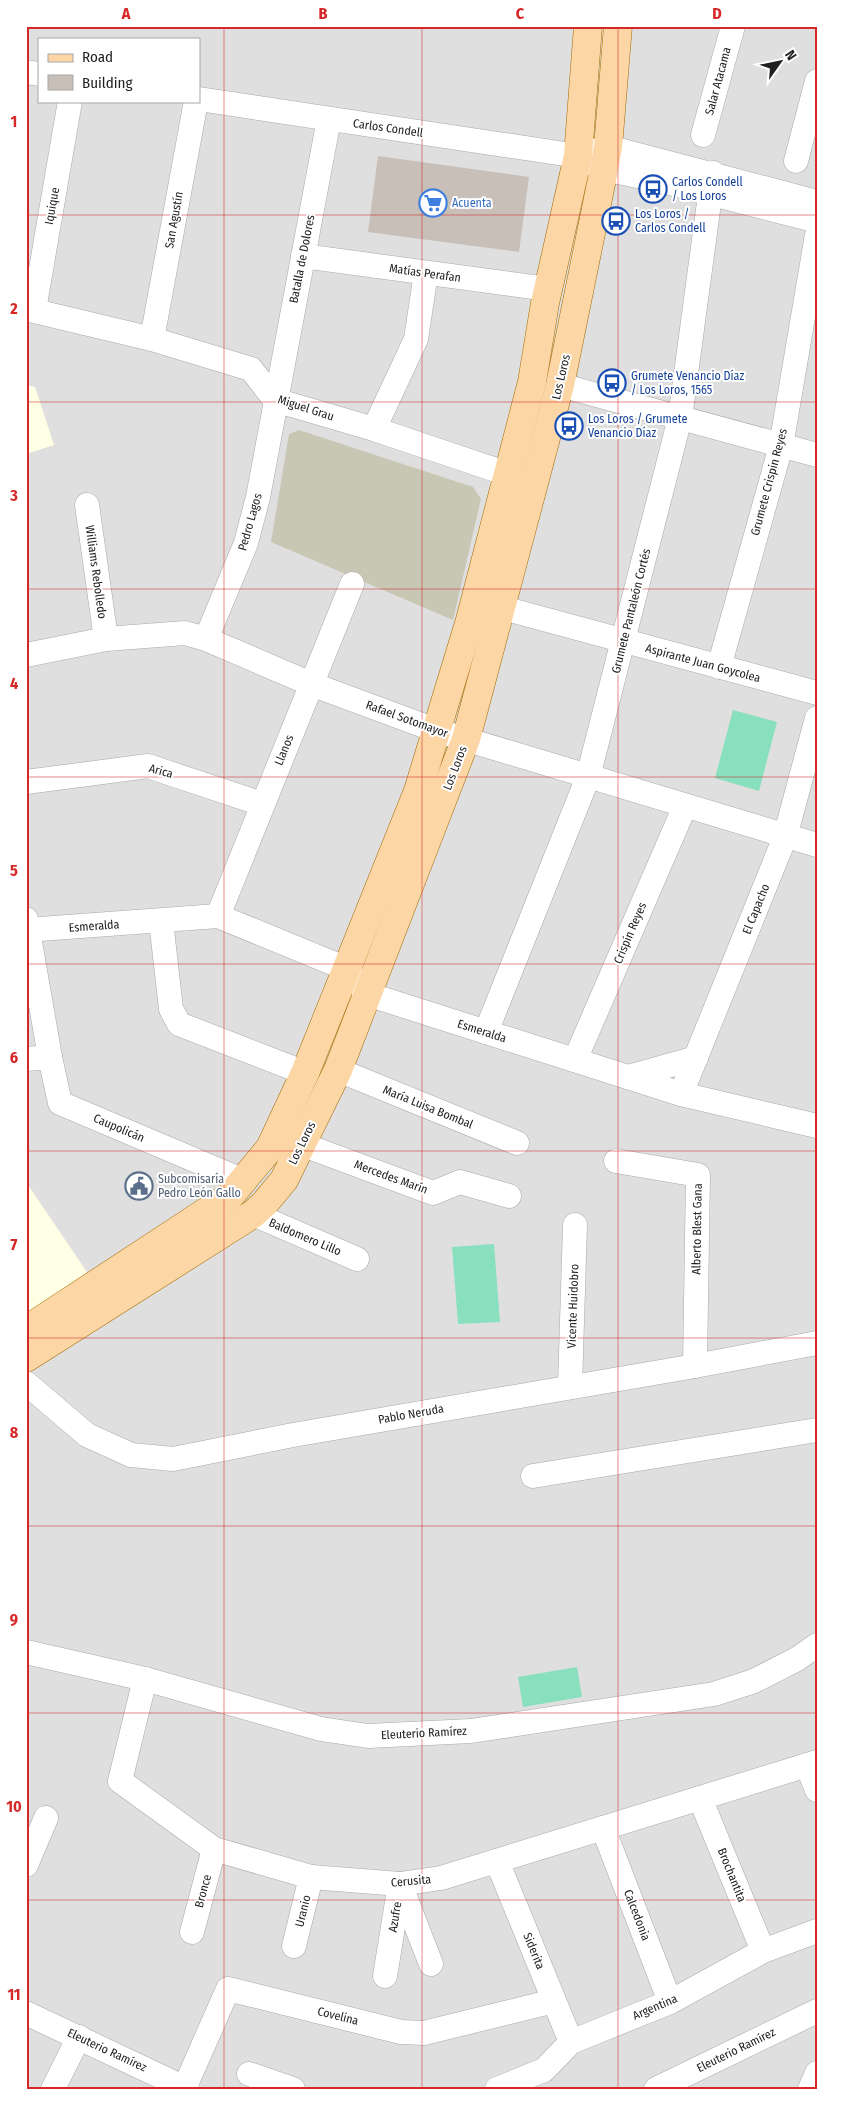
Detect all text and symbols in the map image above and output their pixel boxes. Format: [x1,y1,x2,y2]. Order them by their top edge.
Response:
text: A [121,4,131,23]
text: B [319,4,328,23]
text: C [516,4,525,23]
text: D [712,4,722,23]
legend [38,38,200,102]
north arrow [756,38,806,88]
street label: Salar Atacama [702,45,734,116]
text: N [781,47,800,63]
text: Road [82,48,113,66]
text: Building [82,74,133,92]
text: 1 [11,112,17,131]
street label: Carlos Condell [352,116,424,140]
bus stop icon: Carlos Condell / Los Loros [638,174,668,204]
place label: Carlos Condell / Los Loros [672,175,743,203]
street label: Iquique [42,186,62,226]
supermarket icon: Acuenta [418,188,448,218]
street label: San Agustín [162,190,186,250]
place label: Acuenta [452,196,492,210]
bus stop icon: Los Loros / Carlos Condell [601,206,631,236]
place label: Los Loros / Carlos Condell [635,207,706,235]
street label: Batalla de Dolores [287,214,317,304]
street label: Matías Perafan [388,261,462,285]
text: 2 [9,299,18,318]
street label: Los Loros [549,353,573,401]
bus stop icon: Grumete Venancio Díaz / Los Loros, 1565 [597,368,627,398]
place label: Grumete Venancio Díaz / Los Loros, 1565 [631,369,744,397]
street label: Miguel Grau [276,392,336,424]
bus stop icon: Los Loros / Grumete Venancio Díaz [554,411,584,441]
place label: Los Loros / Grumete Venancio Díaz [588,412,687,440]
street label: Grumete Crispin Reyes [748,427,790,537]
text: 3 [9,486,18,505]
street label: Pedro Lagos [235,492,265,552]
street label: Williams Rebolledo [83,524,109,620]
street label: Grumete Pantaleón Cortés [609,547,653,675]
street label: Aspirante Juan Goycolea [644,641,762,685]
text: 4 [10,674,18,693]
street label: Rafael Sotomayor [364,698,451,741]
street label: Llanos [272,733,296,767]
street label: Los Loros [440,744,470,792]
street label: Arica [147,761,175,781]
text: 5 [10,861,18,880]
street label: El Capacho [740,882,772,936]
street label: Crispín Reyes [611,900,649,966]
street label: Esmeralda [68,917,120,935]
street label: Esmeralda [456,1016,508,1046]
text: 6 [10,1048,18,1067]
street label: María Luisa Bombal [381,1083,475,1131]
street label: Caupolicán [91,1111,147,1145]
street label: Los Loros [286,1119,318,1167]
street label: Mercedes Marín [352,1157,430,1197]
public building icon: Subcomisaría Pedro León Gallo [124,1171,154,1201]
place label: Subcomisaría Pedro León Gallo [158,1172,241,1200]
street label: Alberto Blest Gana [689,1183,705,1275]
street label: Baldomero Lillo [267,1215,343,1259]
text: 7 [11,1235,18,1254]
street label: Vicente Huidobro [565,1263,581,1349]
street label: Pablo Neruda [377,1401,445,1427]
text: 8 [10,1423,19,1442]
text: 9 [10,1610,18,1629]
street label: Eleuterio Ramírez [381,1724,467,1742]
text: 10 [6,1797,22,1816]
street label: Brochantita [715,1846,749,1904]
street label: Cerusita [390,1872,432,1890]
street label: Bronce [192,1873,214,1909]
street label: Calcedonia [621,1887,653,1943]
street label: Uranio [292,1894,314,1928]
street label: Azufre [386,1901,404,1933]
street label: Siderita [520,1931,548,1971]
text: 11 [7,1985,21,2004]
street label: Argentina [631,1991,680,2023]
street label: Covelina [316,2004,360,2028]
street label: Eleuterio Ramírez [694,2025,778,2075]
street label: Eleuterio Ramírez [65,2026,149,2075]

